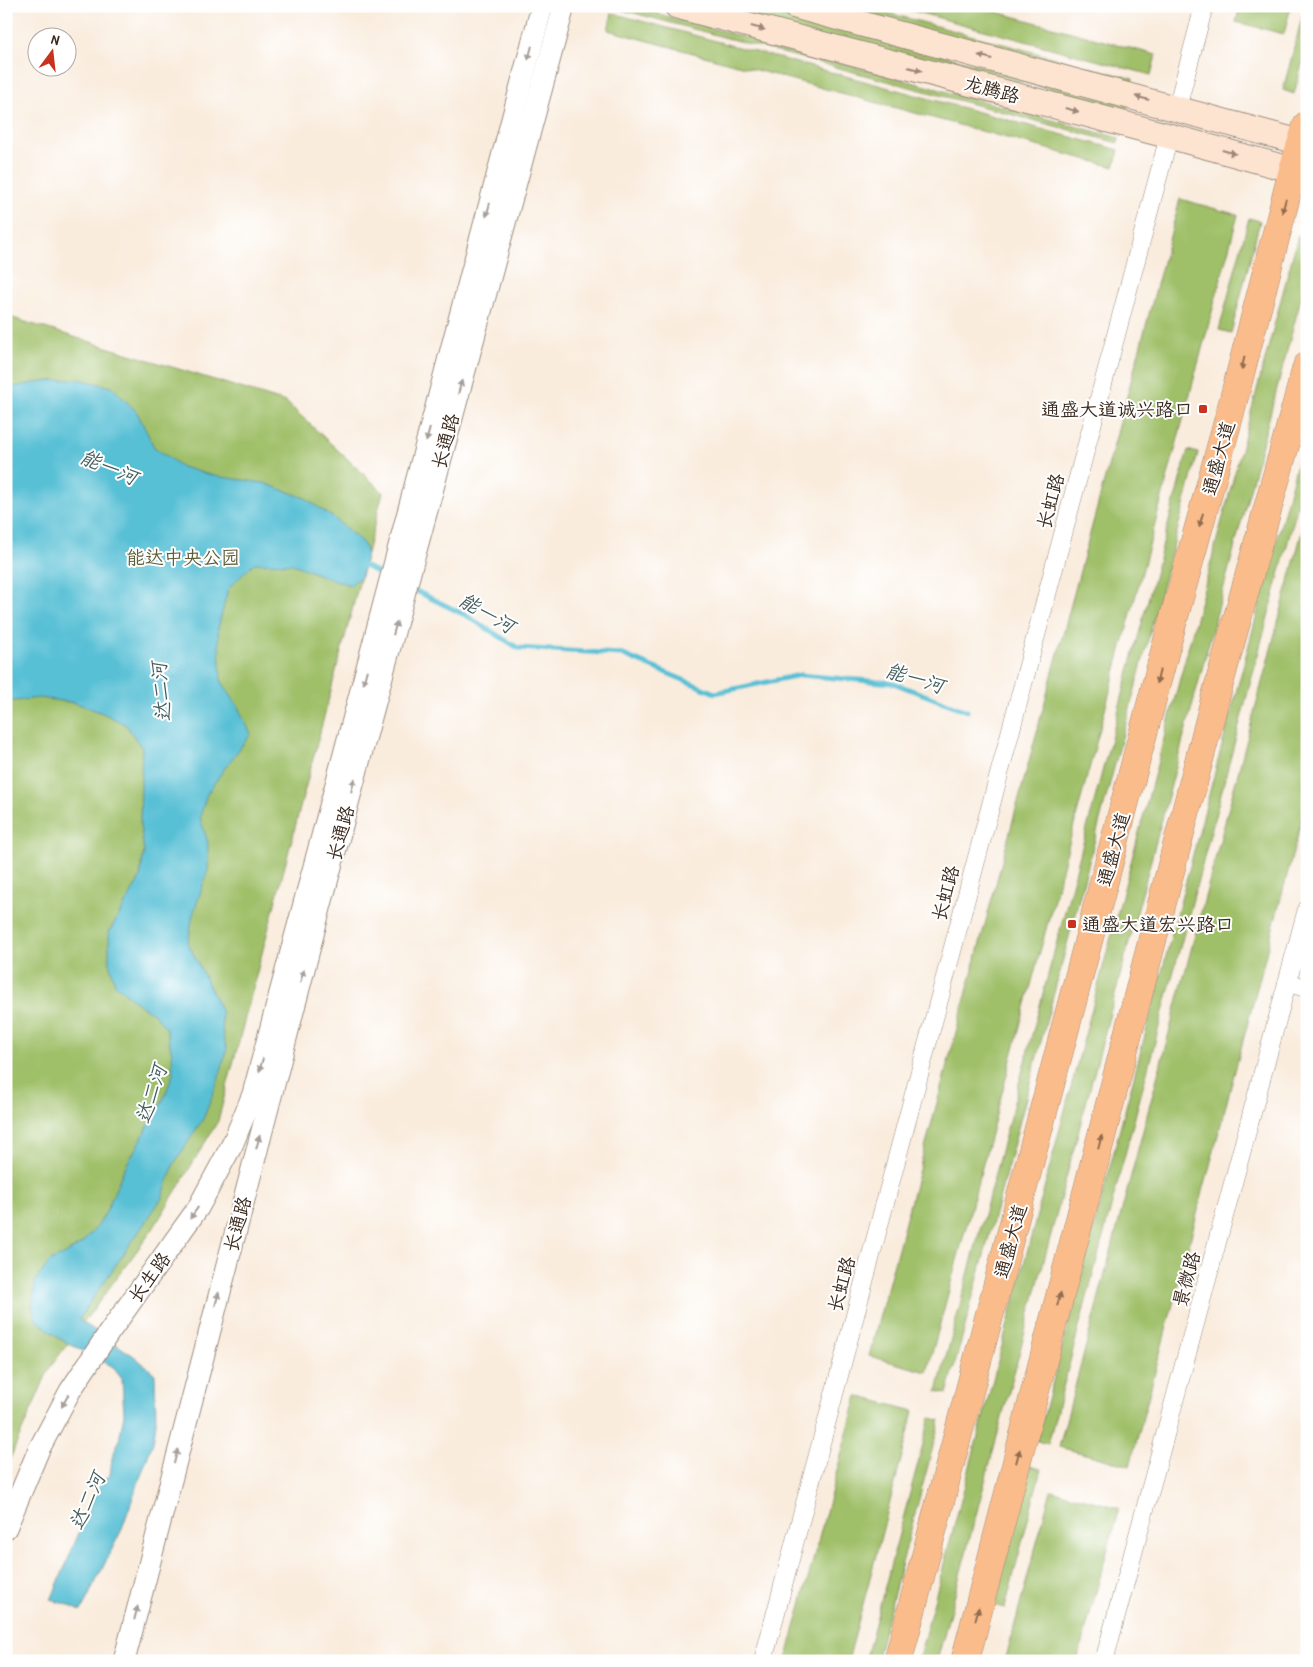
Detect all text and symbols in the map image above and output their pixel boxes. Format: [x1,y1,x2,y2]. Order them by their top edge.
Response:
one-way arrow [751,24,766,32]
north arrow [28,28,78,78]
text: N [49,29,62,49]
one-way arrow [525,46,533,61]
one-way arrow [977,52,992,60]
one-way arrow [908,65,923,73]
street label: 龙腾路 [961,69,1023,109]
one-way arrow [1134,94,1149,102]
one-way arrow [1065,106,1080,114]
one-way arrow [1222,149,1237,157]
one-way arrow [1280,198,1288,213]
one-way arrow [484,203,492,218]
one-way arrow [1239,356,1247,371]
one-way arrow [456,379,464,394]
place label: 通盛大道诚兴路口 [1041,396,1193,422]
marker: 通盛大道诚兴路口 [1197,403,1209,415]
street label: 长通路 [425,410,465,472]
street label: 通盛大道 [1196,418,1240,498]
one-way arrow [424,427,432,443]
water label: 能一河 [76,442,145,492]
street label: 长虹路 [1030,470,1070,532]
one-way arrow [1196,513,1204,528]
park label: 能达中央公园 [126,544,240,570]
water label: 能一河 [455,586,523,641]
one-way arrow [391,621,399,636]
water label: 能一河 [883,656,951,700]
water label: 达二河 [144,658,177,723]
one-way arrow [360,669,368,684]
one-way arrow [1154,669,1162,684]
one-way arrow [349,778,357,793]
street label: 长通路 [320,802,360,864]
street label: 通盛大道 [1091,809,1135,889]
street label: 长虹路 [925,862,965,924]
place label: 通盛大道宏兴路口 [1082,911,1234,937]
marker: 通盛大道宏兴路口 [1066,918,1078,930]
one-way arrow [298,969,306,984]
water label: 达二河 [128,1058,174,1127]
one-way arrow [256,1058,264,1073]
one-way arrow [255,1134,263,1149]
one-way arrow [1096,1134,1104,1149]
street label: 长通路 [217,1193,257,1255]
street label: 通盛大道 [988,1201,1032,1281]
one-way arrow [189,1206,199,1220]
street label: 长生路 [122,1246,176,1308]
street label: 景微路 [1166,1248,1206,1310]
street label: 长虹路 [821,1253,861,1315]
one-way arrow [213,1291,221,1306]
one-way arrow [1055,1291,1063,1307]
one-way arrow [61,1393,69,1408]
one-way arrow [172,1448,180,1463]
one-way arrow [1014,1449,1022,1464]
water label: 达二河 [62,1465,112,1534]
one-way arrow [132,1606,140,1621]
one-way arrow [974,1606,982,1621]

